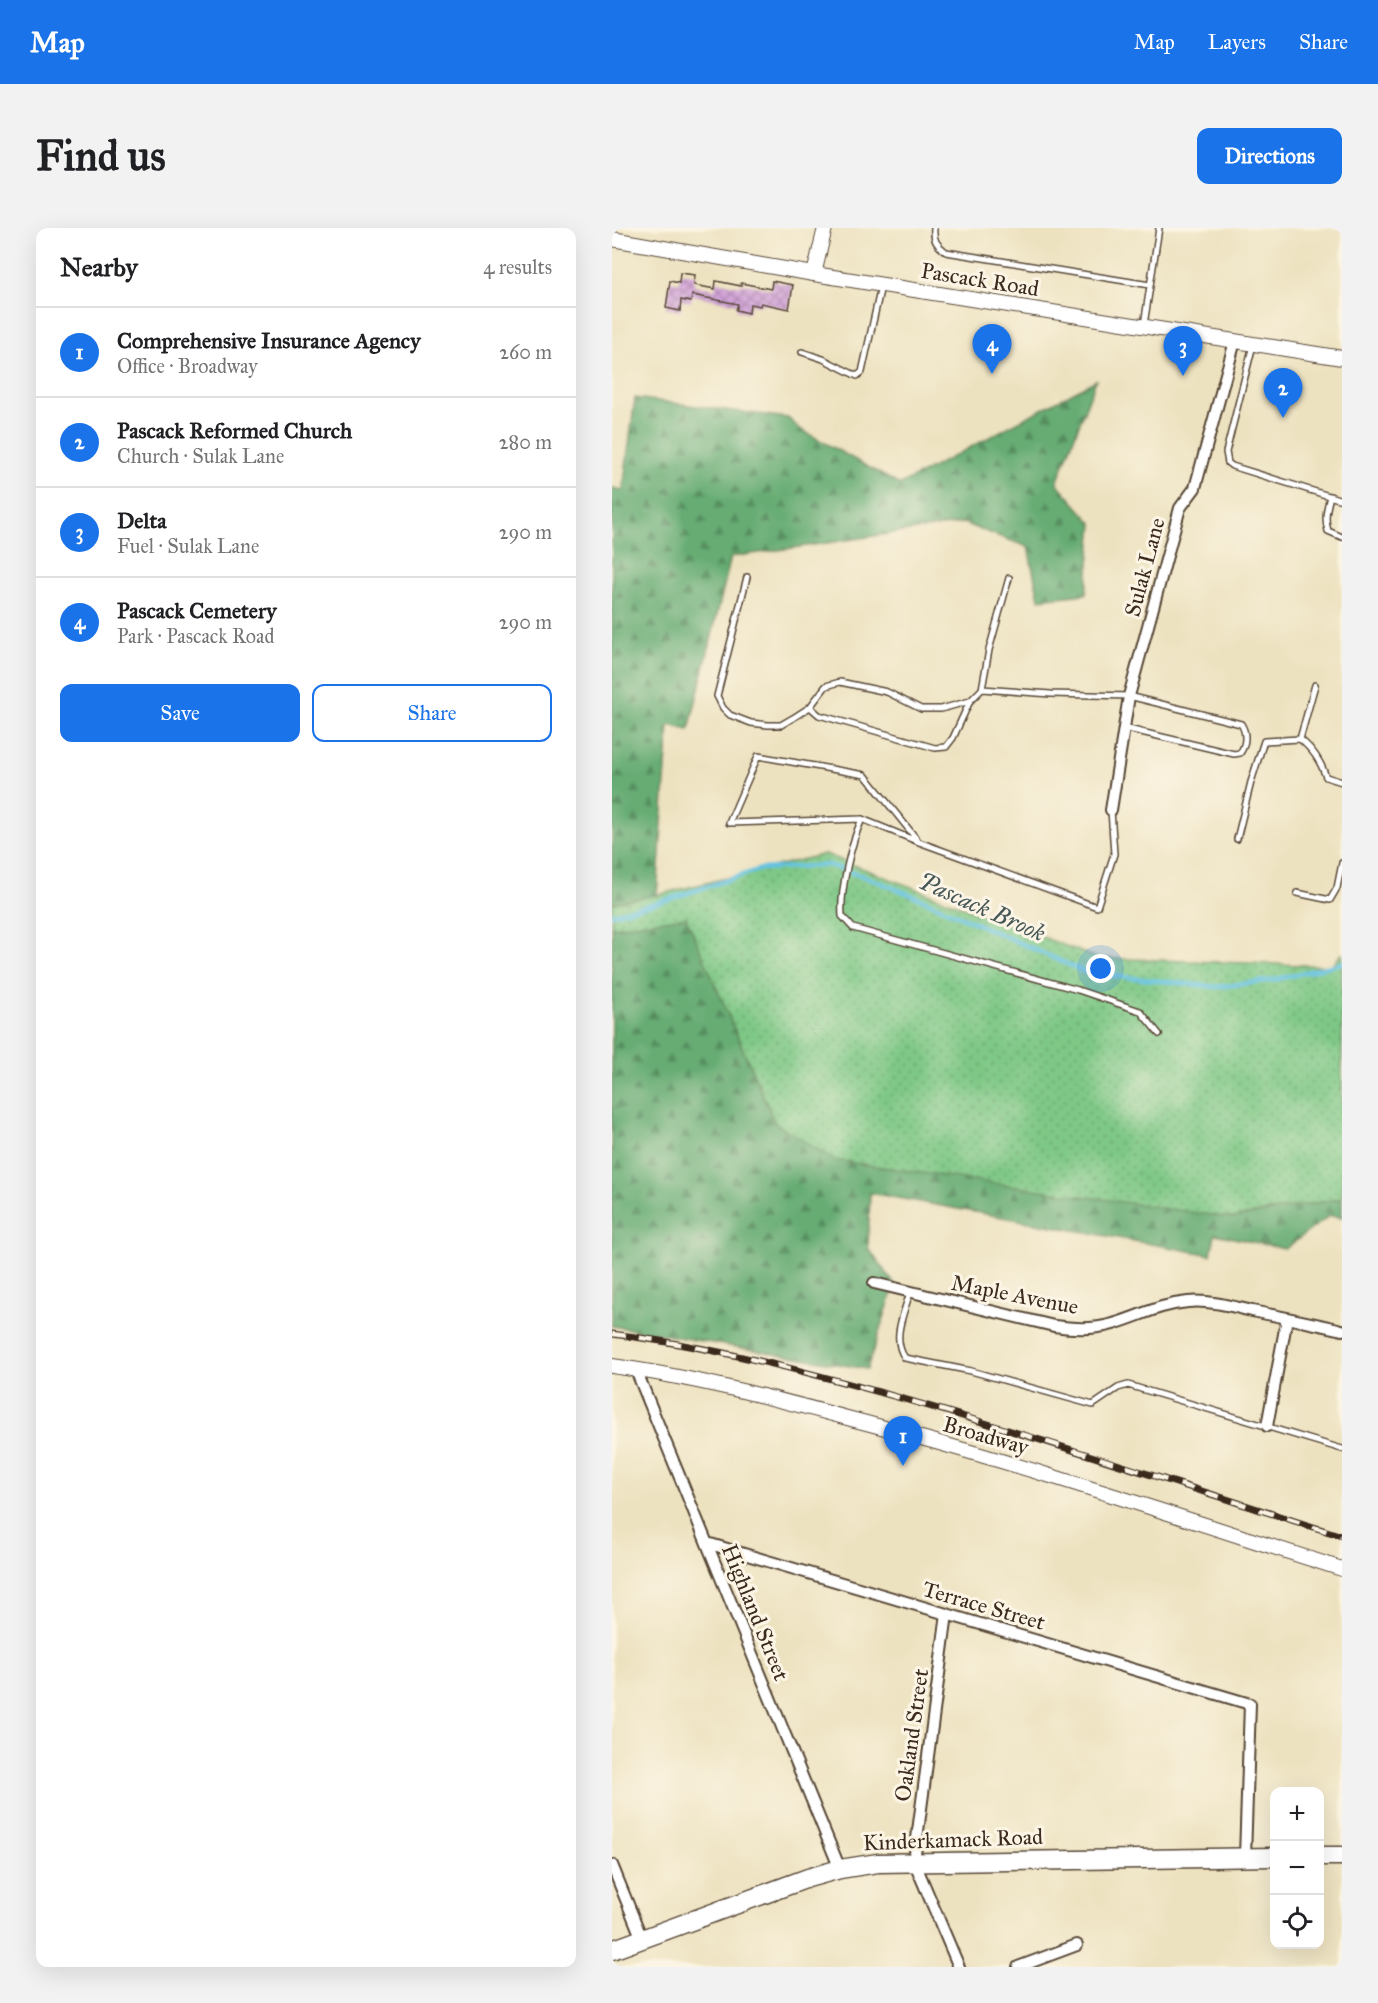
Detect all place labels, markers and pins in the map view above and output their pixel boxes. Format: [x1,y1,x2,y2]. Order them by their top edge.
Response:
pin: 4 [972,324,1012,374]
pin: 3 [1164,326,1202,376]
pin: 2 [1264,368,1302,418]
pin: 1 [884,1416,922,1466]

